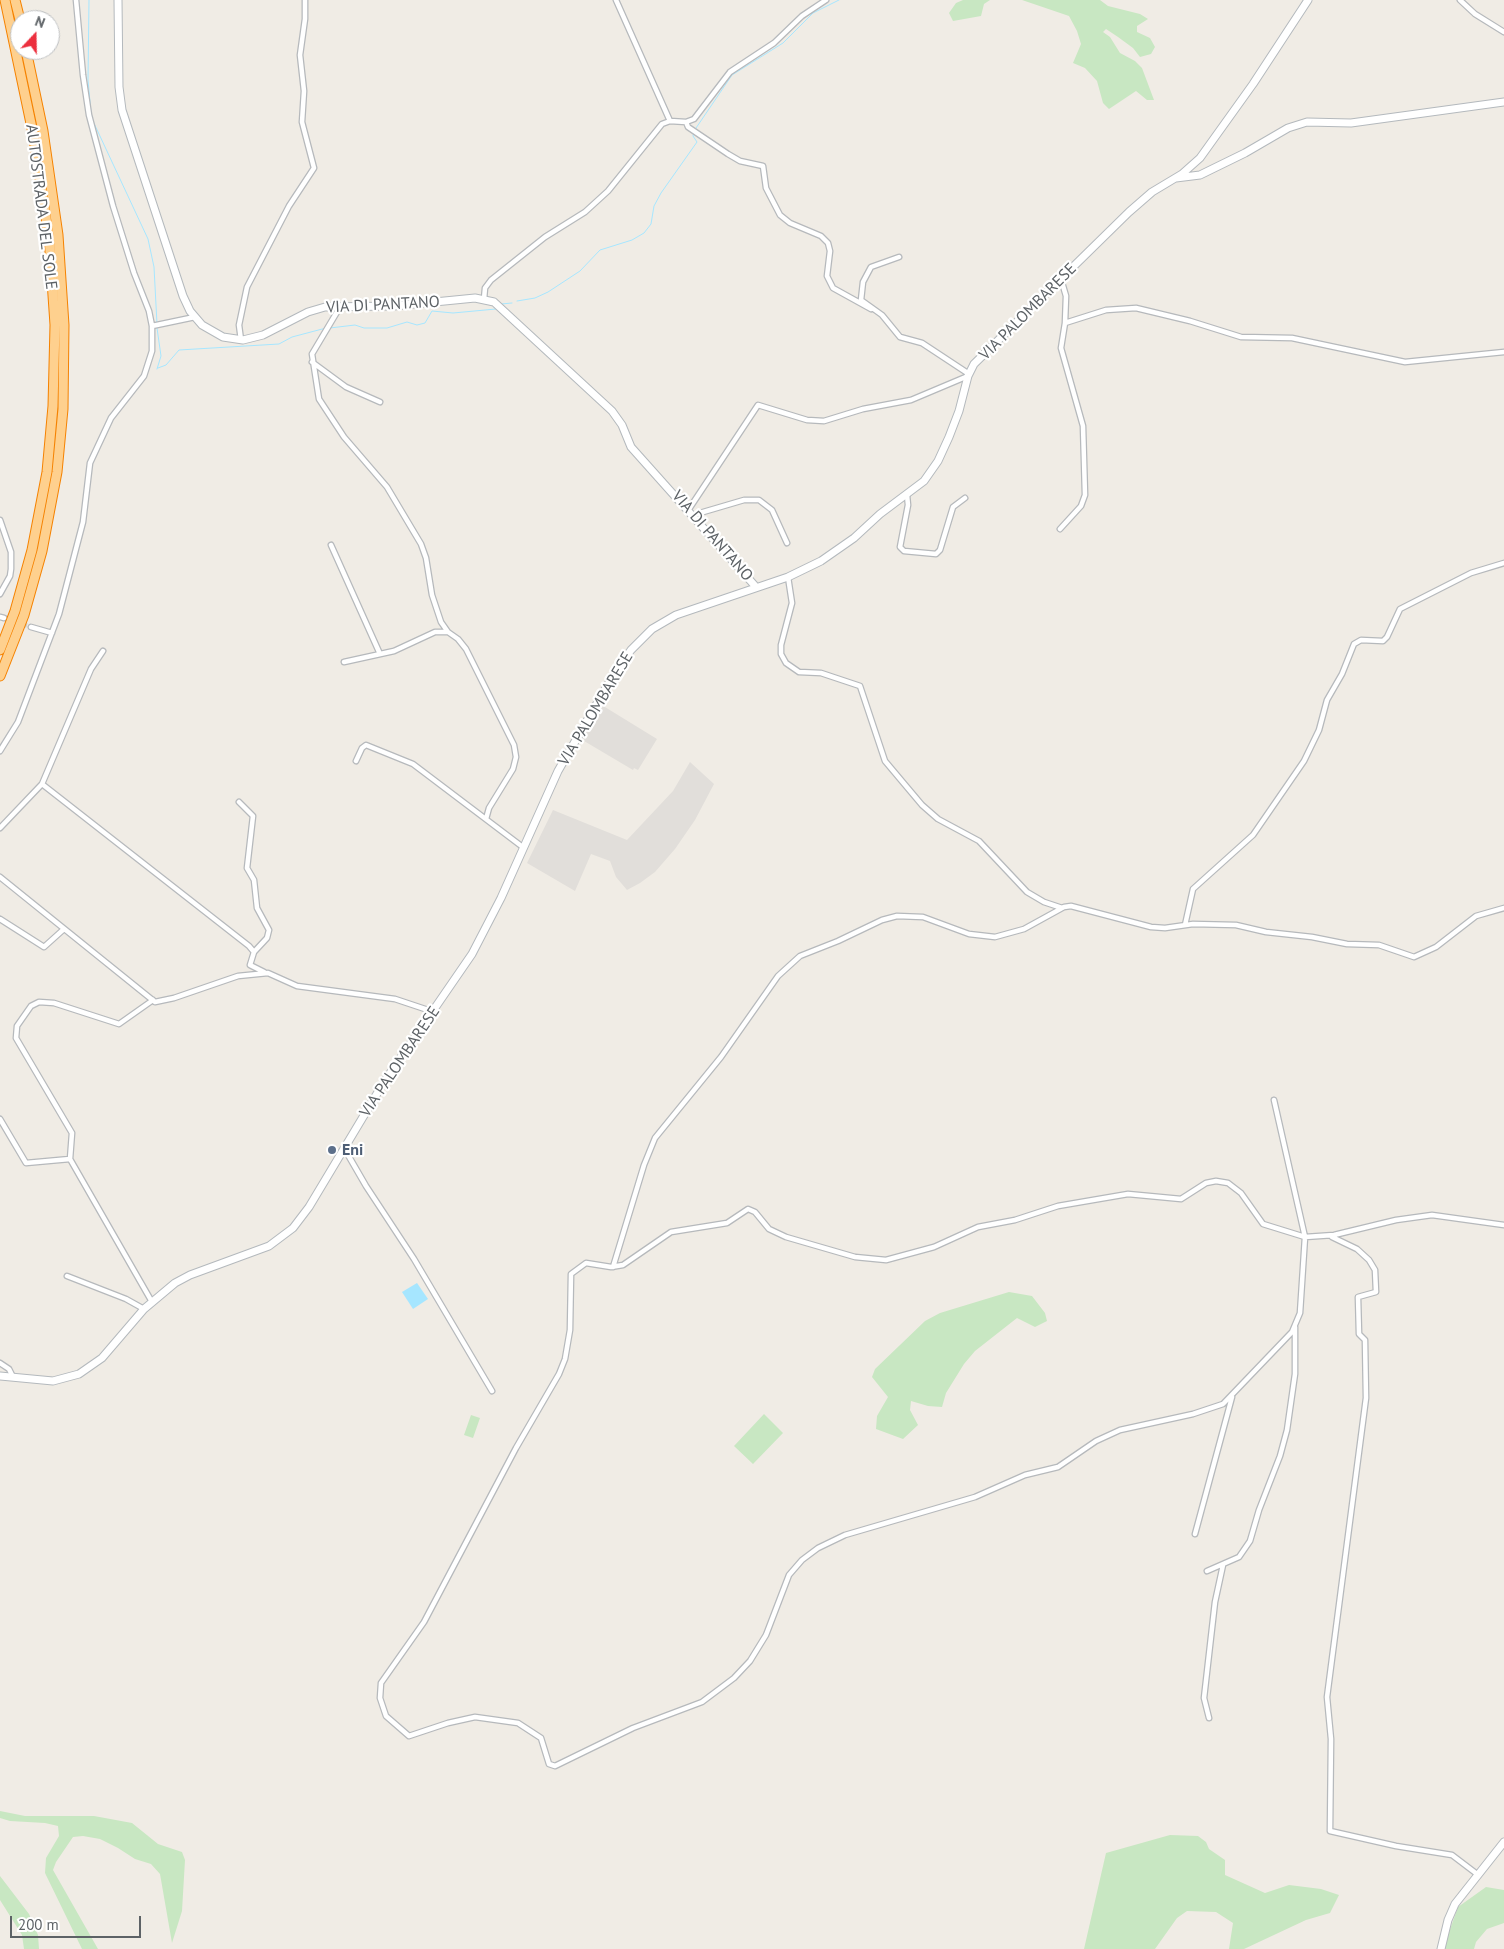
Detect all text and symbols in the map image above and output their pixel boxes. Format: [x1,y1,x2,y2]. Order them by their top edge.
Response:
north arrow [10,10,60,60]
text: N [32,12,48,32]
street label: AUTOSTRADA DEL SOLE [21,123,61,291]
street label: VIA PALOMBARESE [975,259,1081,365]
street label: VIA DI PANTANO [326,292,440,318]
street label: VIA DI PANTANO [667,487,757,585]
street label: VIA PALOMBARESE [554,649,638,769]
street label: VIA PALOMBARESE [356,1003,444,1121]
place label: Eni [342,1140,363,1160]
marker: Eni [326,1144,338,1156]
scale bar [12,1906,144,1938]
text: 200 m [18,1915,59,1934]

